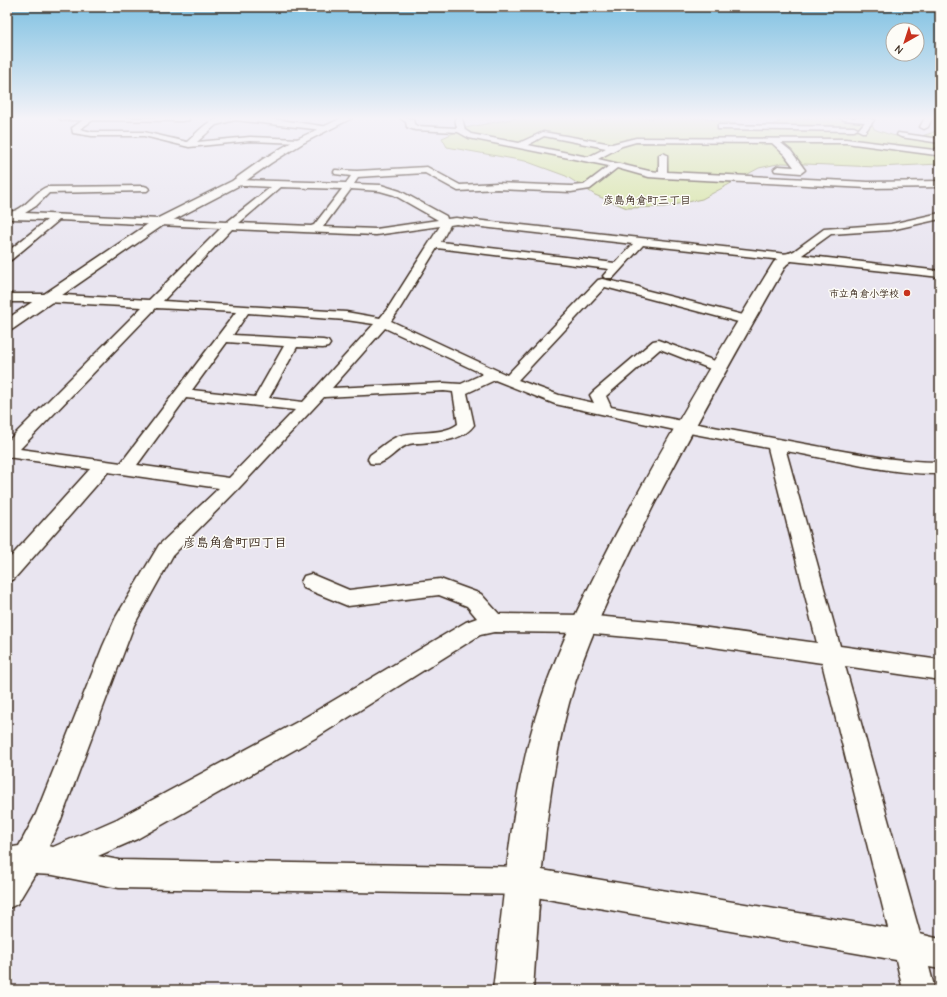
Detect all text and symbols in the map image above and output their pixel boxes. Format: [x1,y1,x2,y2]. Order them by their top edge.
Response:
north arrow [885,22,925,62]
text: N [892,42,906,57]
district label: 彦島角倉町三丁目 [603,194,691,207]
place label: 市立角倉小学校 [829,288,899,300]
marker: 市立角倉小学校 [902,288,912,298]
district label: 彦島角倉町四丁目 [183,535,287,550]

